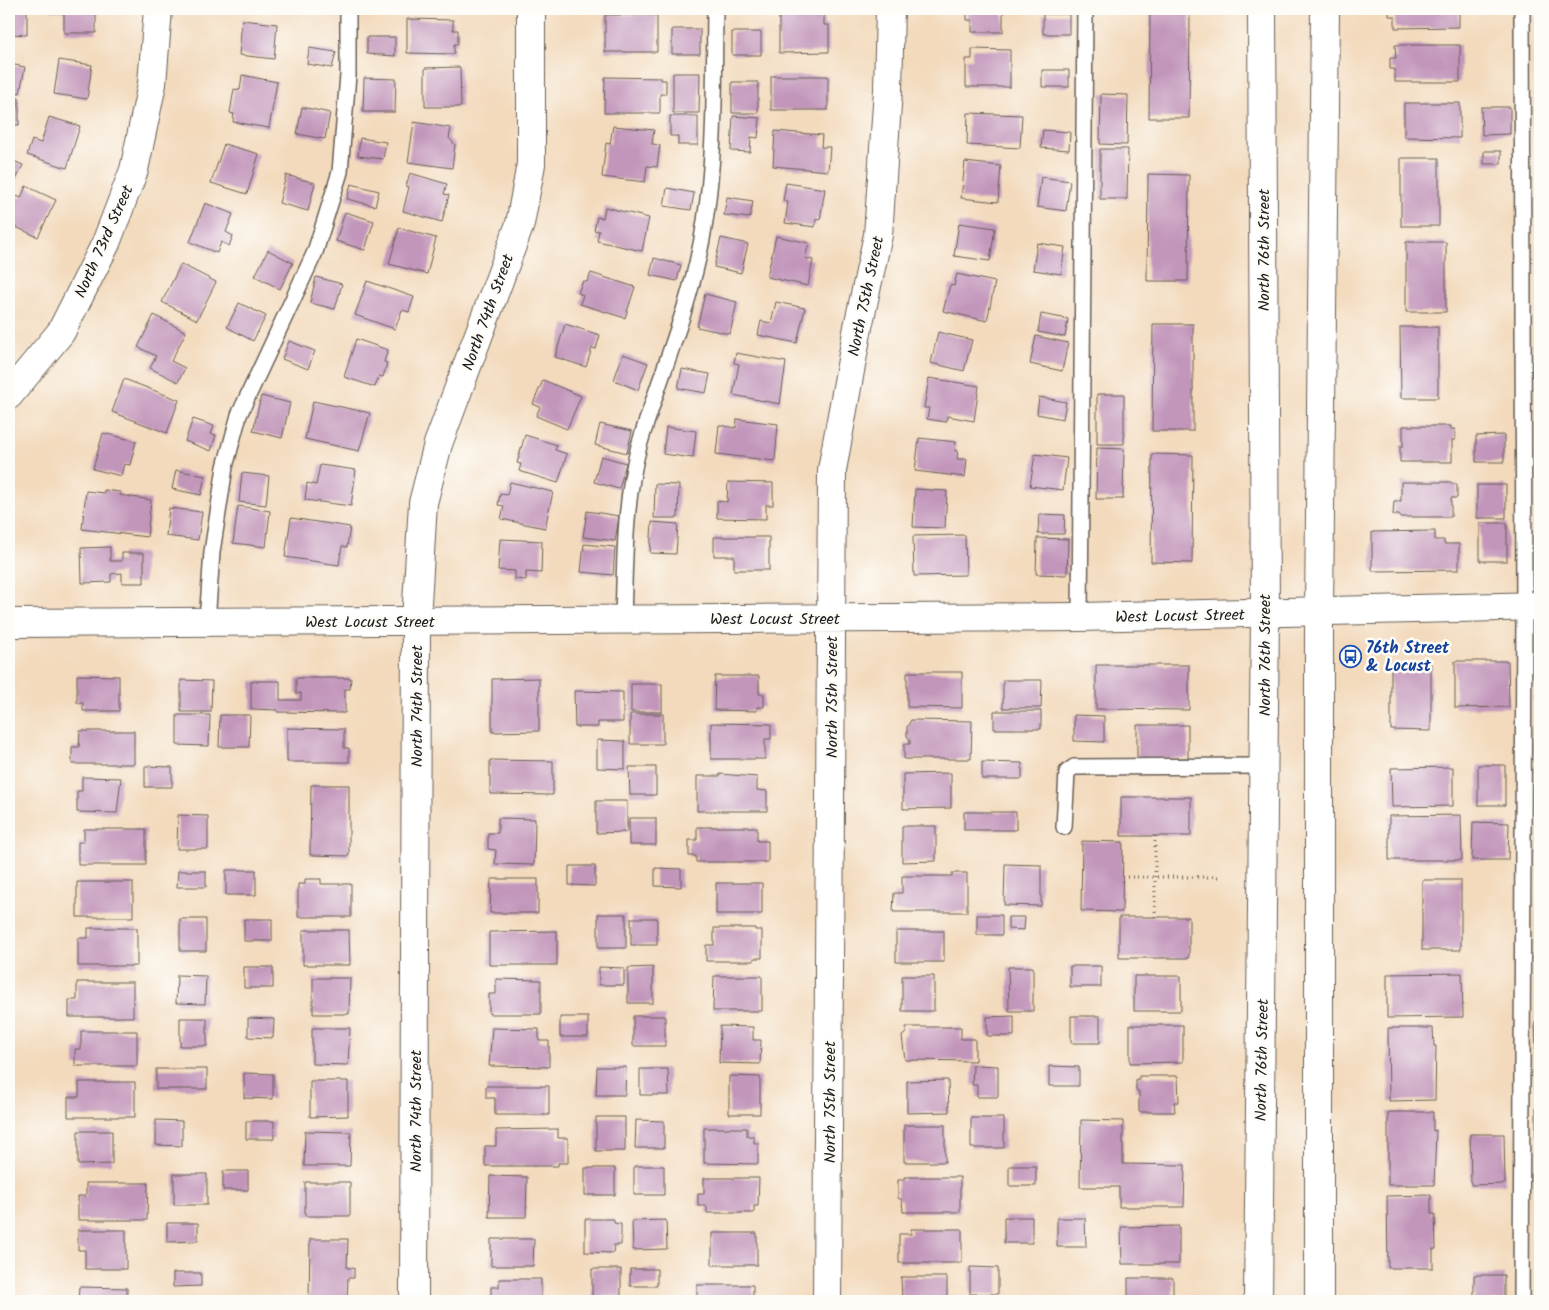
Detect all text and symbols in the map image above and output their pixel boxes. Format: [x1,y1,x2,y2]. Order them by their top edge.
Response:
street label: North 73rd Street [68,180,141,302]
street label: North 76th Street [1252,188,1277,311]
street label: North 75th Street [842,233,892,359]
street label: North 74th Street [456,250,521,374]
street label: North 76th Street [1253,593,1278,716]
street label: West Locust Street [1115,603,1246,630]
street label: West Locust Street [710,607,841,632]
street label: West Locust Street [305,610,436,635]
street label: North 75th Street [820,635,845,758]
place label: 76th Street & Locust [1366,636,1450,679]
street label: North 74th Street [405,644,430,767]
bus stop icon: 76th Street & Locust [1338,644,1362,668]
street label: North 76th Street [1249,998,1276,1122]
street label: North 75th Street [818,1040,843,1163]
street label: North 74th Street [404,1049,429,1172]

